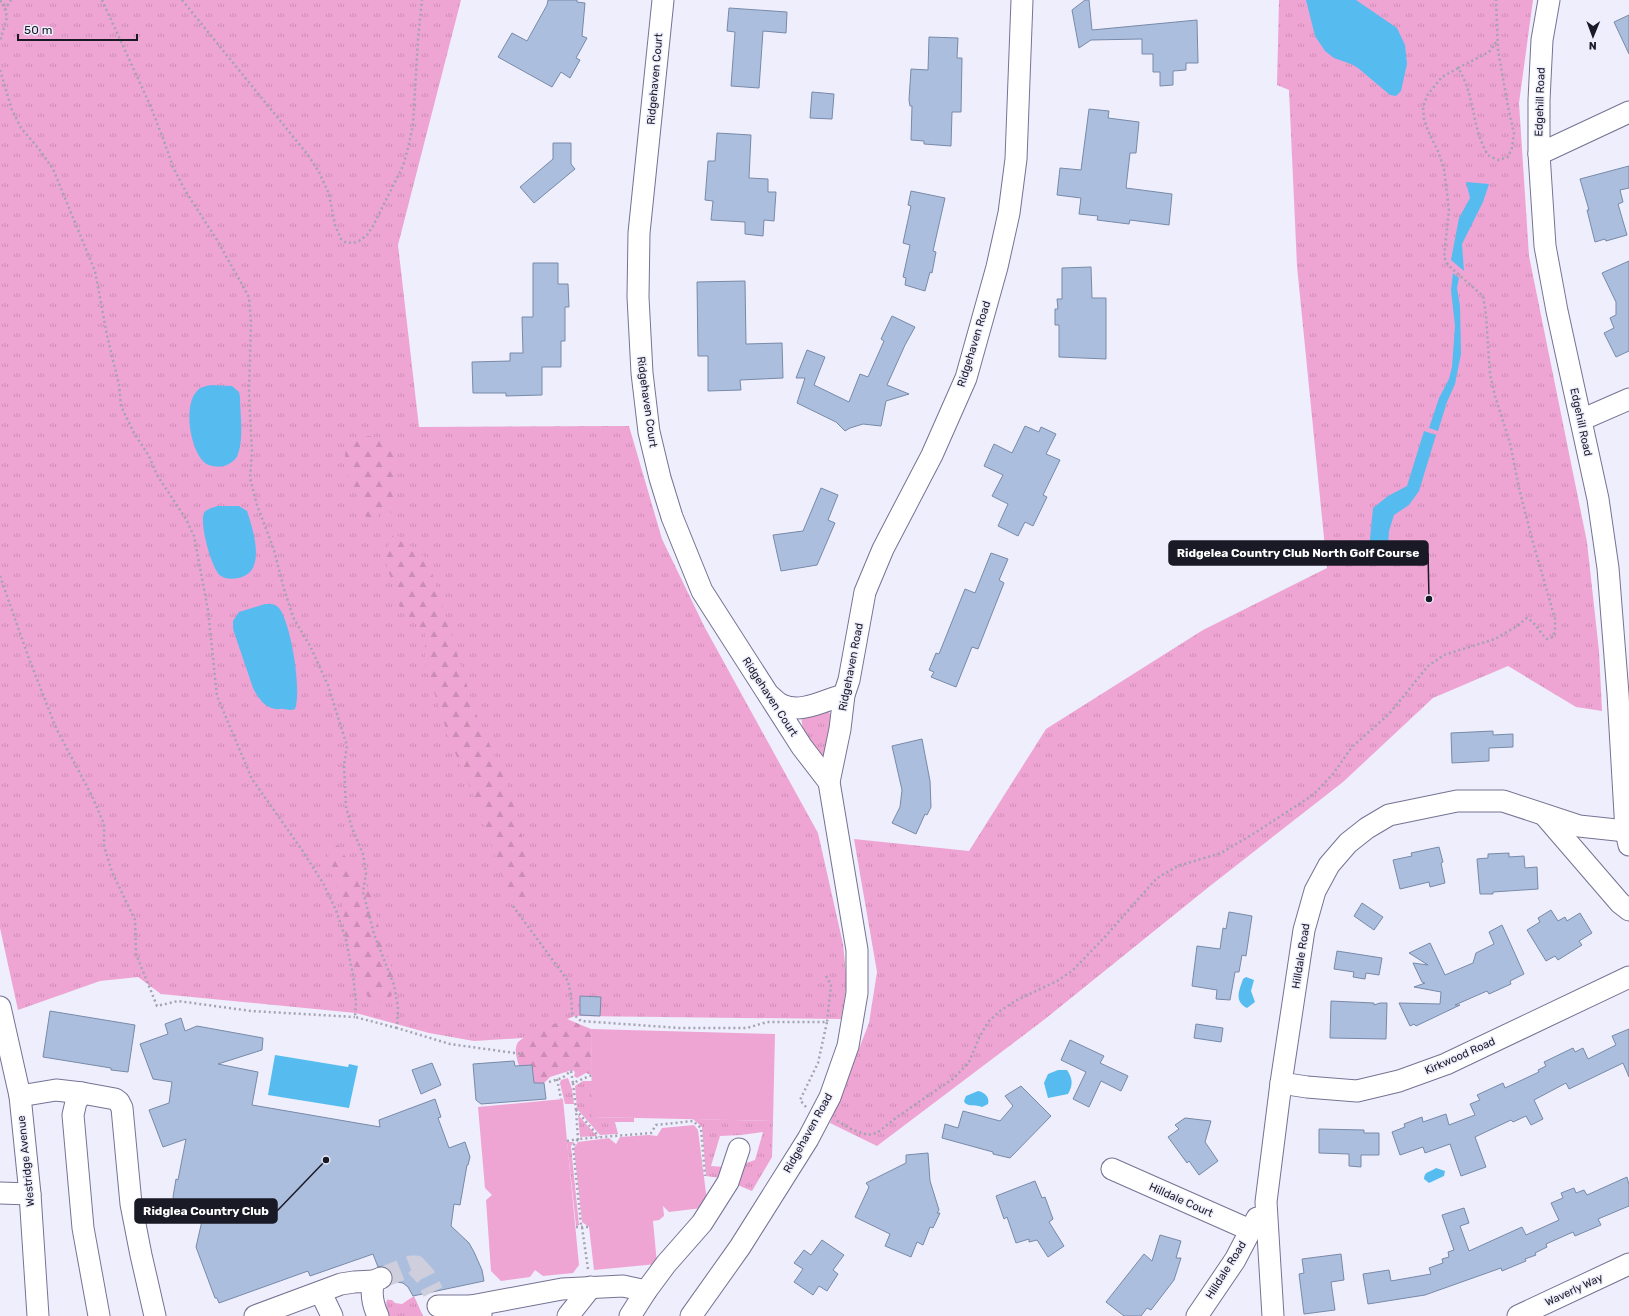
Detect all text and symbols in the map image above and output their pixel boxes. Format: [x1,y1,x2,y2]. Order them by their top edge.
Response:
scale bar [18,16,137,42]
north arrow [1573,16,1613,56]
text: 50 m [24,23,52,37]
street label: Ridgehaven Court [645,32,666,125]
text: N [1589,39,1597,52]
street label: Edgehill Road [1532,67,1548,137]
street label: Ridgehaven Road [955,299,993,389]
street label: Ridgehaven Court [634,356,660,449]
street label: Edgehill Road [1567,387,1595,457]
callout: Ridgelea Country Club North Golf Course [1169,541,1428,565]
text: Ridgelea Country Club North Golf Course [1177,546,1419,560]
street label: Ridgehaven Road [836,622,866,712]
street label: Ridgehaven Court [740,655,801,740]
street label: Hilldale Road [1289,922,1313,990]
street label: Kirkwood Road [1423,1035,1497,1077]
street label: Ridgehaven Road [781,1091,835,1175]
street label: Westridge Avenue [15,1115,37,1207]
street label: Hilldale Court [1147,1180,1216,1220]
callout: Ridglea Country Club [135,1199,277,1223]
text: Ridglea Country Club [143,1204,269,1218]
street label: Hilldale Road [1203,1239,1249,1301]
street label: Waverly Way [1543,1271,1605,1309]

